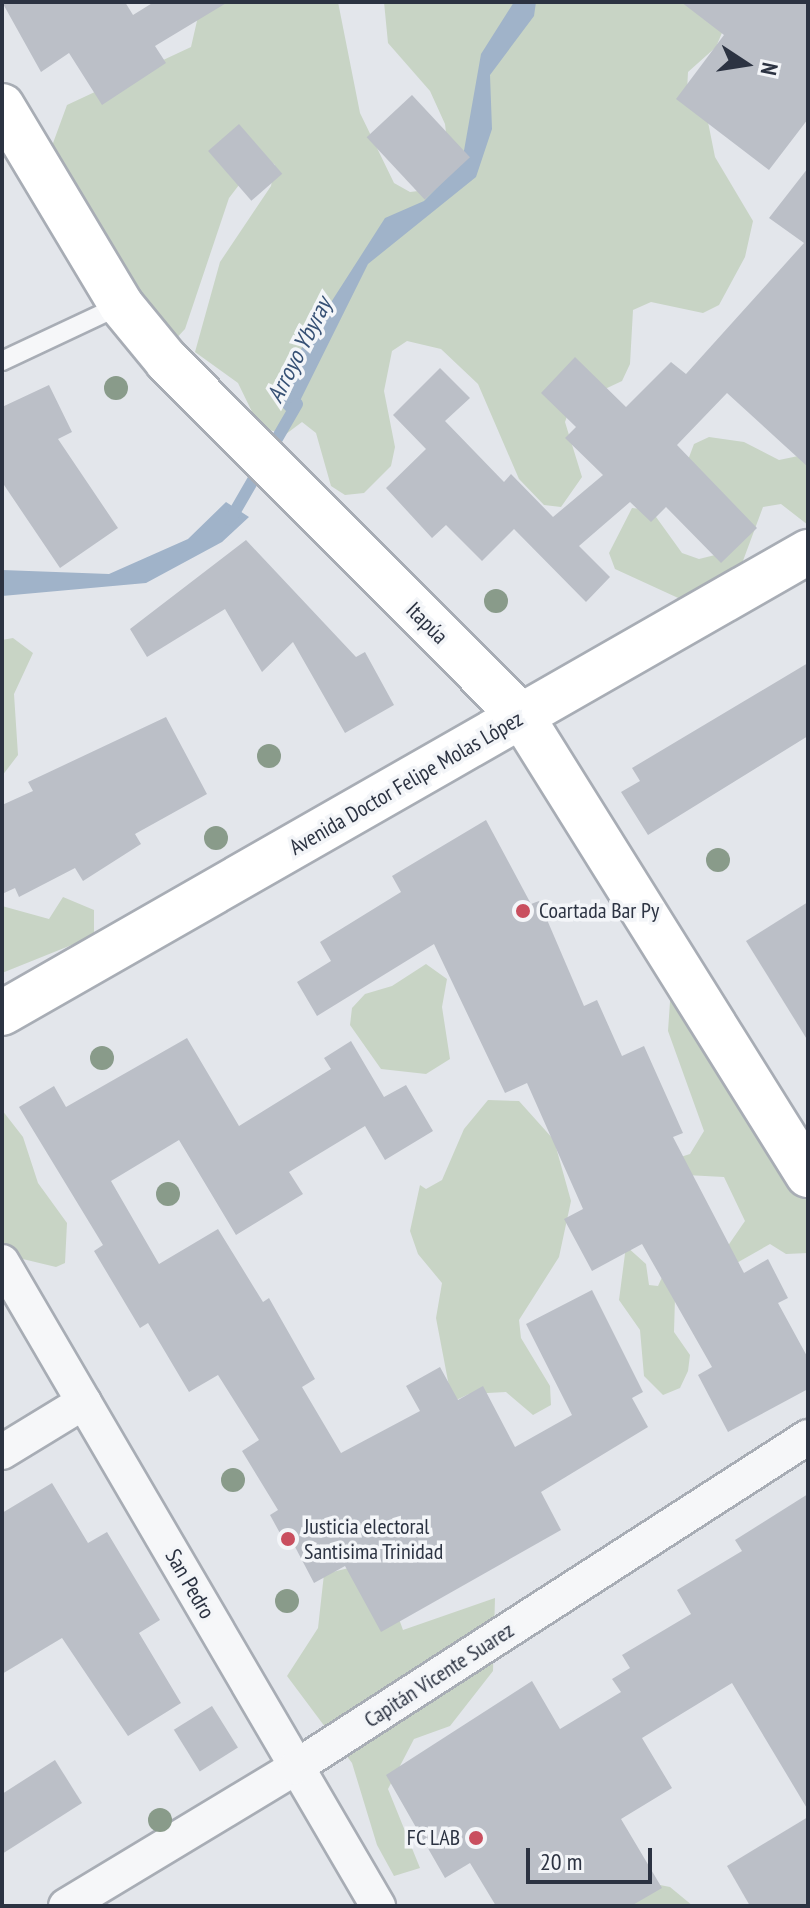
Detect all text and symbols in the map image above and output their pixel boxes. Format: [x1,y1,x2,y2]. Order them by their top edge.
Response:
north arrow [706,24,786,104]
text: N [755,60,784,78]
water label: Arroyo Ybyray [260,292,338,408]
street label: Itapúa [401,597,453,649]
street label: Avenida Doctor Felipe Molas López [285,705,527,861]
place label: Coartada Bar Py [539,898,659,924]
marker: Coartada Bar Py [514,902,532,920]
place label: Justicia electoral Santisima Trinidad [304,1513,444,1564]
marker: Justicia electoral Santisima Trinidad [279,1530,297,1548]
street label: San Pedro [160,1545,220,1623]
street label: Capitán Vicente Suarez [359,1617,519,1733]
place label: FC LAB [406,1825,460,1851]
marker: FC LAB [467,1829,485,1847]
scale bar [530,1832,656,1882]
text: 20 m [540,1846,582,1877]

